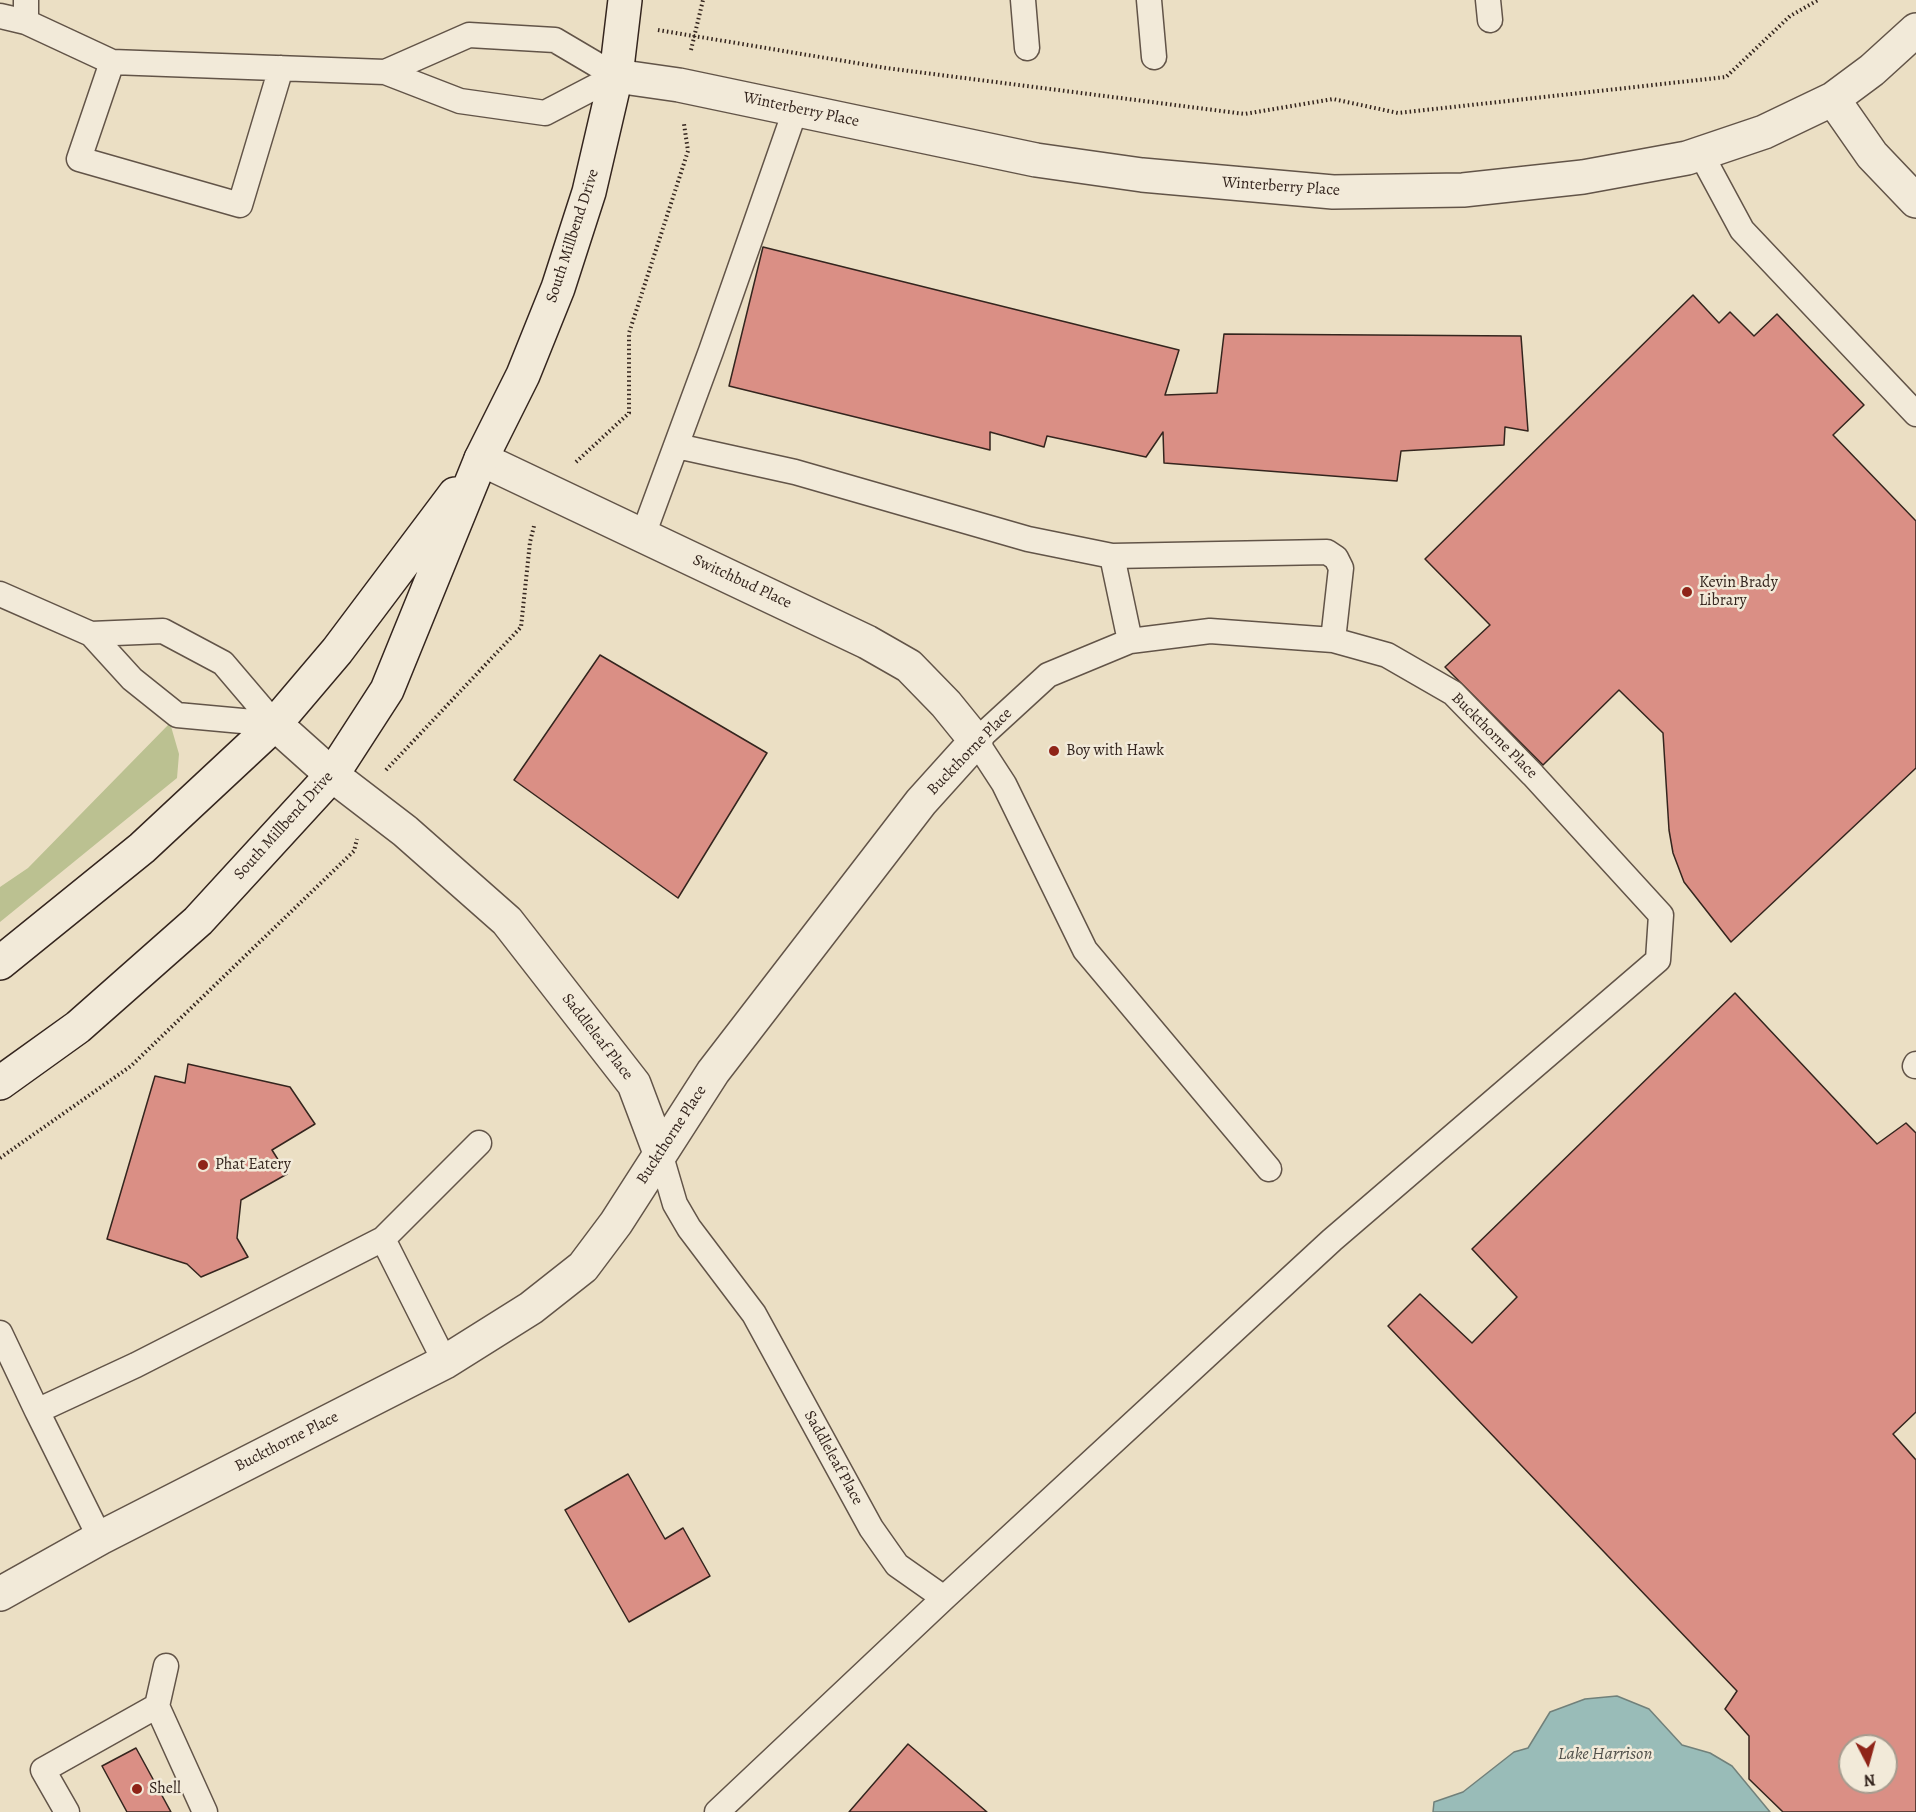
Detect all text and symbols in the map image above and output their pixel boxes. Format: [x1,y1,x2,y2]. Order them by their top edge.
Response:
street label: Winterberry Place [741,88,861,132]
street label: South Millbend Drive [542,167,604,305]
street label: Winterberry Place [1221,173,1341,201]
street label: Switchbud Place [689,551,795,613]
place label: Kevin Brady Library [1699,573,1778,611]
marker: Kevin Brady Library [1680,585,1694,599]
street label: Buckthorne Place [1447,689,1541,783]
street label: Buckthorne Place [924,704,1016,800]
place label: Boy with Hawk [1066,741,1164,761]
marker: Boy with Hawk [1047,744,1061,758]
street label: South Millbend Drive [230,768,338,884]
street label: Saddleleaf Place [557,990,637,1084]
street label: Buckthorne Place [633,1082,711,1188]
place label: Phat Eatery [215,1155,291,1175]
marker: Phat Eatery [196,1158,210,1172]
street label: Buckthorne Place [232,1408,342,1476]
street label: Saddleleaf Place [799,1408,867,1508]
north arrow [1838,1734,1898,1794]
water label: Lake Harrison [1558,1744,1652,1766]
text: N [1863,1768,1877,1791]
place label: Shell [149,1779,181,1799]
marker: Shell [130,1782,144,1796]

